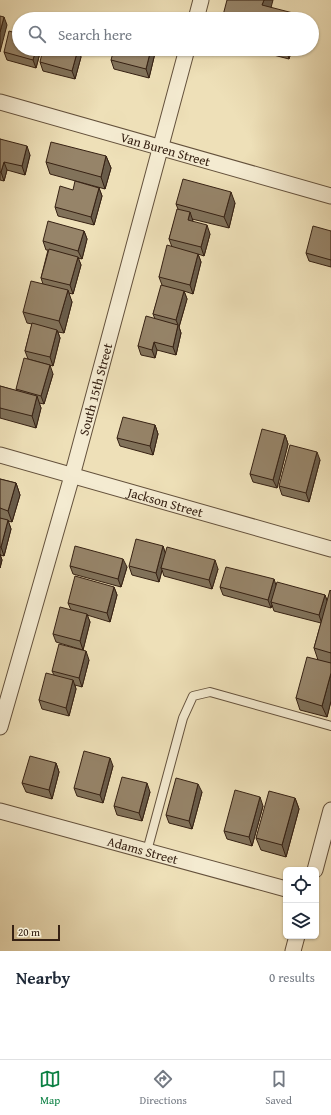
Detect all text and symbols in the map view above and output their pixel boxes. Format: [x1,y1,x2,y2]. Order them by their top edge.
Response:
search box [12,12,319,56]
icon: search [26,23,48,45]
text: Search here [58,24,132,45]
street label: Van Buren Street [118,128,213,171]
street label: South 15th Street [74,341,117,438]
street label: Jackson Street [124,482,206,522]
street label: Adams Street [105,832,181,869]
map controls [283,867,319,939]
button: locate [283,867,319,903]
button: layers [283,903,319,939]
scale bar [12,923,60,942]
text: 20 m [18,924,40,940]
text: Nearby [16,965,70,990]
text: 0 results [269,968,315,987]
tab: Map [39,1068,61,1108]
tab: Directions [140,1068,187,1108]
tab: Saved [265,1068,292,1108]

